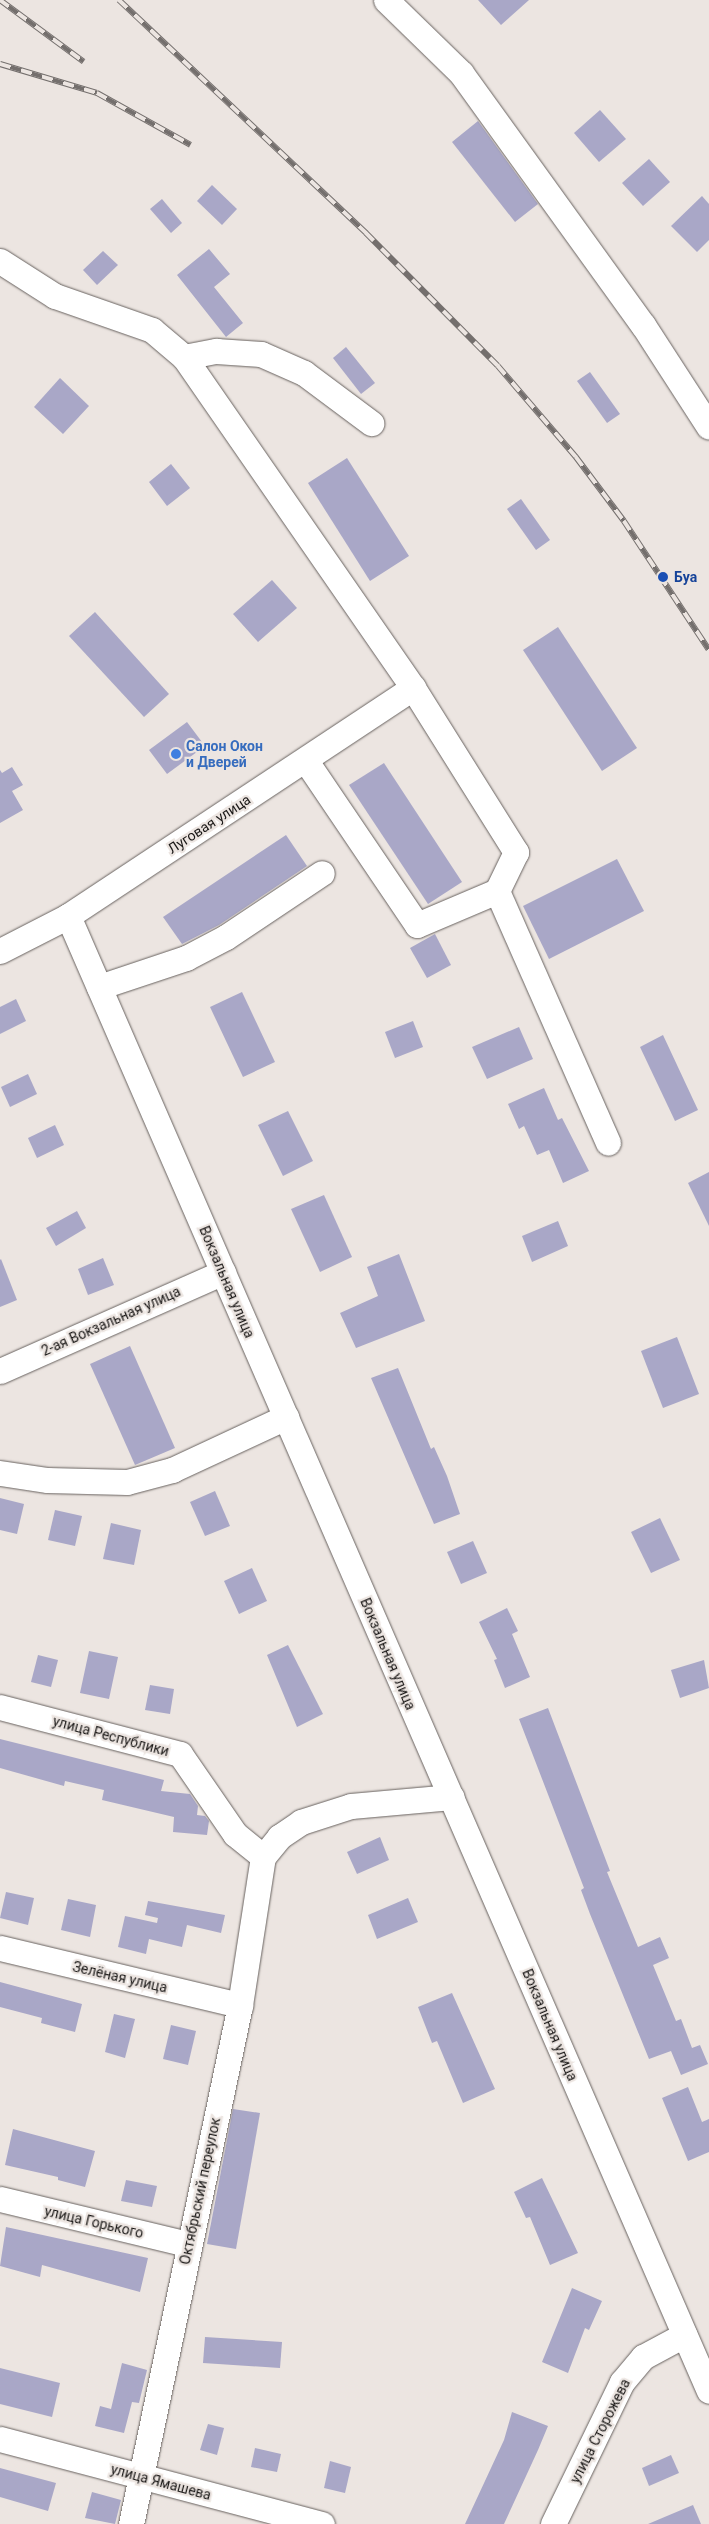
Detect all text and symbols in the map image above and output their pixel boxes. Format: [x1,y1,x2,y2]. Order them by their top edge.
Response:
place label: Буа [674,569,697,585]
marker: Буа [656,570,670,584]
place label: Салон Окон и Дверей [186,738,263,770]
marker: Салон Окон и Дверей [170,748,182,760]
street label: Луговая улица [164,791,254,857]
street label: Вокзальная улица [196,1224,258,1340]
street label: 2-ая Вокзальная улица [39,1283,183,1359]
street label: Вокзальная улица [357,1596,419,1712]
street label: улица Республики [51,1712,171,1760]
street label: Зелёная улица [71,1958,169,1996]
street label: Вокзальная улица [519,1967,581,2083]
street label: Октябрьский переулок [176,2116,224,2266]
street label: улица Горького [43,2202,145,2242]
street label: улица Сторожева [566,2376,634,2486]
street label: улица Ямашева [109,2461,213,2503]

